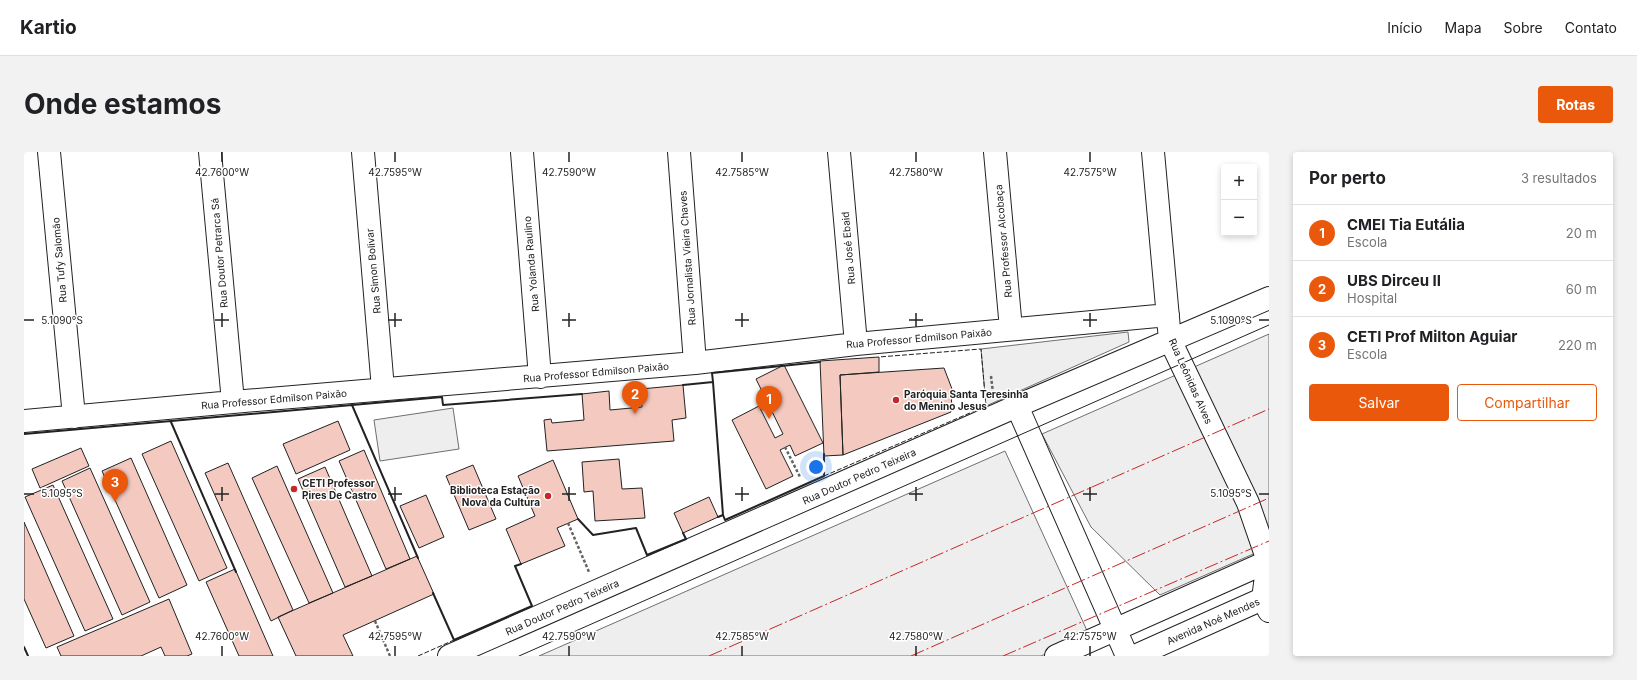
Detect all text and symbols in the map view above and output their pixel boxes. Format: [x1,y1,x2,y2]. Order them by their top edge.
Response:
text: Kartio [20,16,77,39]
text: Início [1387,19,1423,36]
text: Mapa [1445,19,1482,36]
text: Sobre [1504,19,1543,36]
text: Contato [1565,19,1617,36]
button: Rotas [1538,86,1613,123]
text: Onde estamos [24,87,221,121]
map controls [1221,164,1257,236]
button: + [1221,164,1257,200]
text: 42.7600°W [195,166,249,178]
text: 42.7595°W [368,166,422,178]
text: 42.7590°W [542,166,596,178]
text: 42.7585°W [715,166,769,178]
text: 42.7580°W [889,166,943,178]
text: 42.7575°W [1064,166,1117,178]
text: Por perto [1309,168,1386,188]
text: 3 resultados [1521,170,1597,186]
street label: Rua Professor Alcobaça [992,184,1014,298]
street label: Rua Jornalista Vieira Chaves [676,190,698,326]
street label: Rua Doutor Petrarca Sá [208,198,230,308]
button: − [1221,200,1257,236]
street label: Rua José Ebaid [839,211,857,285]
text: CMEI Tia Eutália [1347,215,1465,234]
street label: Rua Yolanda Raulino [521,216,541,312]
street label: Rua Tufy Salomão [49,217,69,303]
text: 1 [1319,225,1325,241]
text: 20 m [1566,225,1597,241]
street label: Rua Simon Bolivar [363,228,383,314]
text: Escola [1347,234,1387,250]
text: UBS Dirceu II [1347,271,1441,290]
text: 2 [1318,281,1326,297]
text: 60 m [1566,281,1597,297]
text: Hospital [1347,290,1397,306]
text: 5.1090°S [41,314,83,326]
text: 5.1090°S [1210,314,1252,326]
street label: Rua Professor Edmilson Paixão [846,326,992,350]
text: CETI Prof Milton Aguiar [1347,327,1517,346]
street label: Rua Leônidas Alves [1167,336,1215,426]
text: 3 [1318,337,1326,353]
text: 220 m [1558,337,1597,353]
text: Escola [1347,346,1387,362]
street label: Rua Professor Edmilson Paixão [523,360,669,384]
pin: 2 [622,381,648,414]
button: Salvar [1309,384,1449,421]
button: Compartilhar [1457,384,1597,421]
pin: 1 [756,386,782,419]
street label: Rua Professor Edmilson Paixão [201,387,347,411]
place label: Paróquia Santa Teresinha do Menino Jesus [904,388,1028,412]
marker: Paróquia Santa Teresinha do Menino Jesus [891,395,901,405]
street label: Rua Doutor Pedro Teixeira [800,445,918,507]
your location [806,457,826,477]
pin: 3 [102,469,128,502]
place label: CETI Professor Pires De Castro [302,477,377,501]
marker: CETI Professor Pires De Castro [289,484,299,494]
place label: Biblioteca Estação Nova da Cultura [450,484,540,508]
text: 5.1095°S [41,487,83,499]
text: 5.1095°S [1210,487,1252,499]
marker: Biblioteca Estação Nova da Cultura [543,491,553,501]
street label: Rua Doutor Pedro Teixeira [503,576,621,638]
street label: Avenida Noé Mendes [1165,595,1261,647]
text: 42.7600°W [195,630,249,642]
text: 42.7595°W [368,630,422,642]
text: 42.7590°W [542,630,596,642]
text: 42.7585°W [715,630,769,642]
text: 42.7580°W [889,630,943,642]
text: 42.7575°W [1064,630,1117,642]

